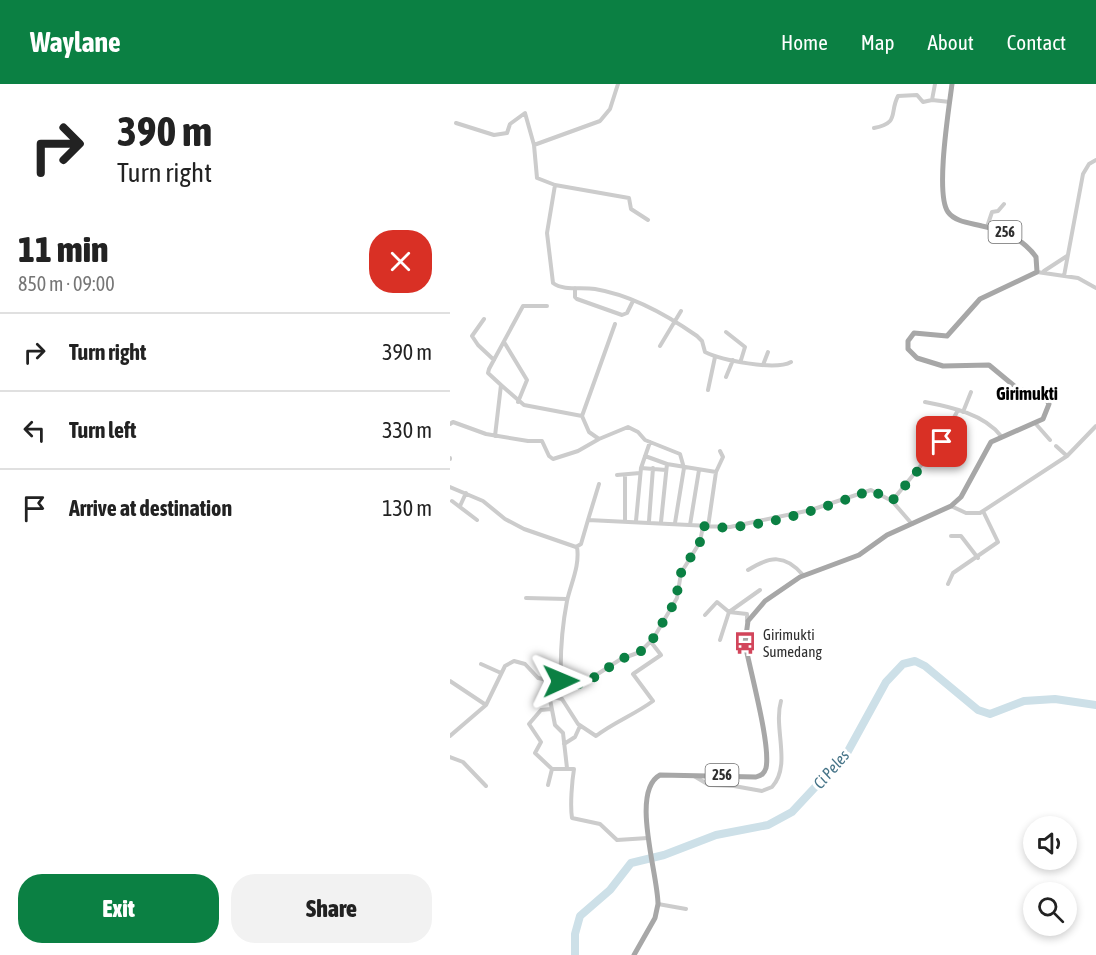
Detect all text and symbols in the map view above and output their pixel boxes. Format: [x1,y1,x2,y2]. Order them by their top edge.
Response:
text: Waylane [30,26,121,58]
text: Home [781,30,828,54]
text: Map [861,30,895,54]
text: About [928,30,974,54]
text: Contact [1007,30,1066,54]
text: 390 m [117,107,212,155]
icon: right [18,108,96,186]
text: Turn right [117,157,212,188]
road number: 256 [988,221,1022,243]
text: 11 min [18,228,108,270]
button: close [369,230,432,293]
text: 850 m · 09:00 [18,272,115,295]
icon: right [18,336,51,369]
text: Turn right [69,339,146,365]
text: 390 m [382,339,432,365]
district label: Girimukti [996,383,1058,404]
icon: left [18,414,51,447]
pin [916,416,967,467]
text: Turn left [69,417,136,443]
text: 330 m [382,417,432,443]
icon: arrive [925,425,958,458]
icon: arrive [18,492,51,525]
text: Arrive at destination [69,495,232,521]
text: 130 m [382,495,432,521]
place label: Girimukti Sumedang [763,626,822,660]
bus stop icon: Girimukti Sumedang [732,630,758,656]
position arrow [529,649,593,713]
water label: Ci Peles [809,746,853,792]
road number: 256 [706,764,738,786]
map controls [1023,816,1077,936]
button: sound [1023,816,1077,870]
button: Exit [18,874,219,943]
button: Share [231,874,432,943]
button: search [1023,882,1077,936]

